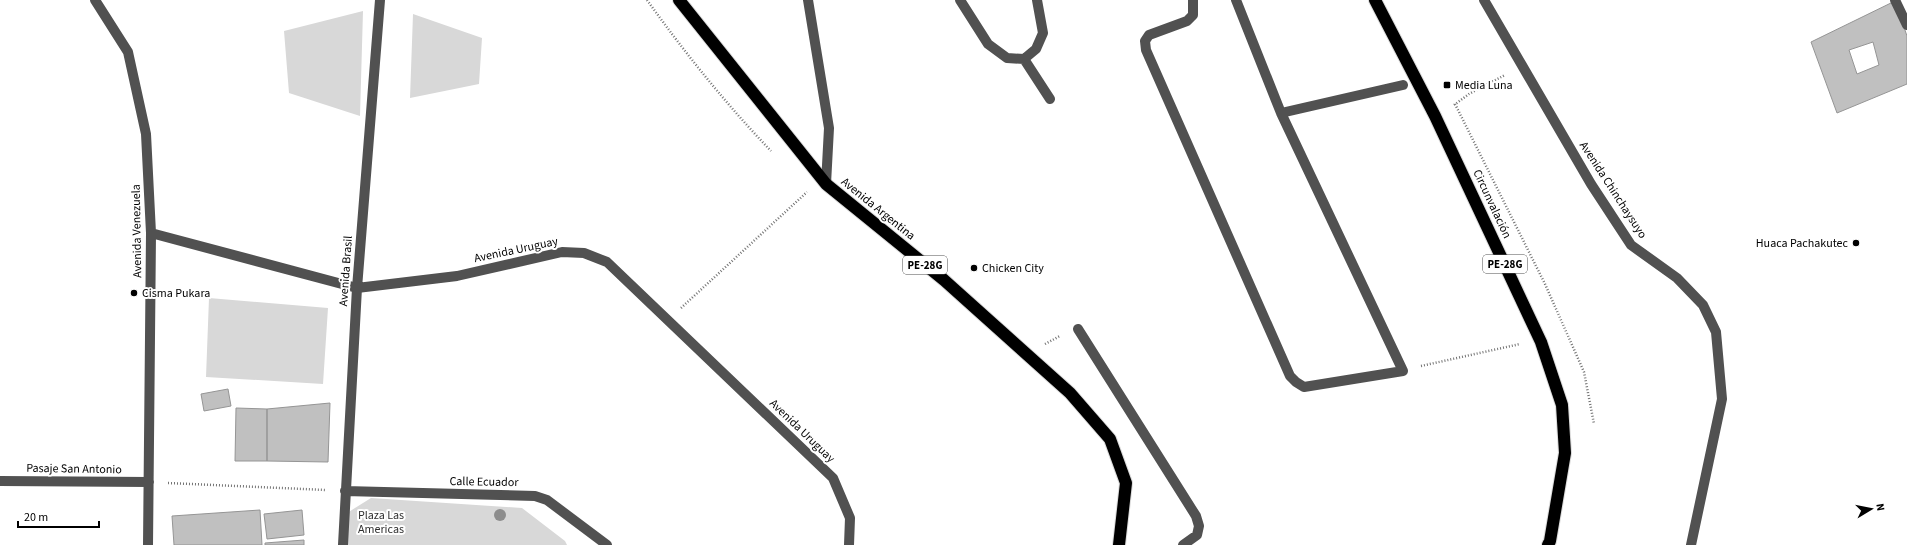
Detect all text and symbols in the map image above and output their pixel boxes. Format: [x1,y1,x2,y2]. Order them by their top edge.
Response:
place label: Media Luna [1455,77,1513,94]
marker: Media Luna [1442,80,1452,90]
street label: Avenida Chinchaysuyo [1575,138,1651,242]
street label: Circunvalación [1469,167,1515,241]
street label: Avenida Argentina [837,174,919,244]
street label: Avenida Venezuela [128,184,146,278]
street label: Avenida Uruguay [473,233,560,267]
street label: Avenida Brasil [335,235,357,307]
place label: Huaca Pachakutec [1756,235,1849,252]
marker: Huaca Pachakutec [1851,238,1861,248]
road number: PE-28G [1483,255,1527,273]
road number: PE-28G [903,256,947,274]
place label: Chicken City [982,260,1044,277]
marker: Chicken City [969,263,979,273]
place label: Cisma Pukara [142,285,210,302]
marker: Cisma Pukara [129,288,139,298]
street label: Avenida Uruguay [765,395,839,467]
street label: Pasaje San Antonio [26,460,122,478]
street label: Calle Ecuador [449,473,519,491]
north arrow [1851,489,1891,529]
text: N [1872,502,1888,512]
scale bar [18,503,99,529]
park label: Plaza Las Americas [358,507,404,538]
text: 20 m [24,509,48,526]

